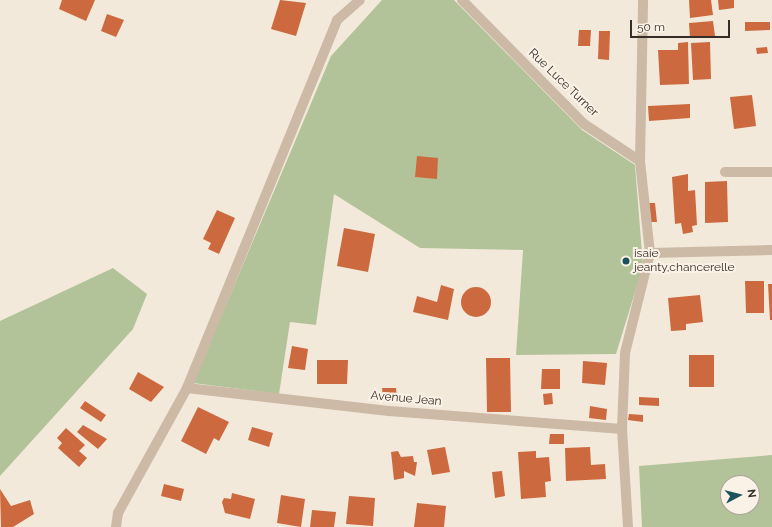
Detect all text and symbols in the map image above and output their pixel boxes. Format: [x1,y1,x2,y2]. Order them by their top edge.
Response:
scale bar [632,12,732,38]
text: 50 m [637,20,665,34]
street label: Rue Luce Turner [525,46,601,120]
place label: isaie jeanty,chancerelle [634,247,735,275]
marker: isaie jeanty,chancerelle [621,256,631,266]
street label: Avenue Jean [370,389,442,409]
north arrow [720,475,760,515]
text: N [744,489,758,499]

